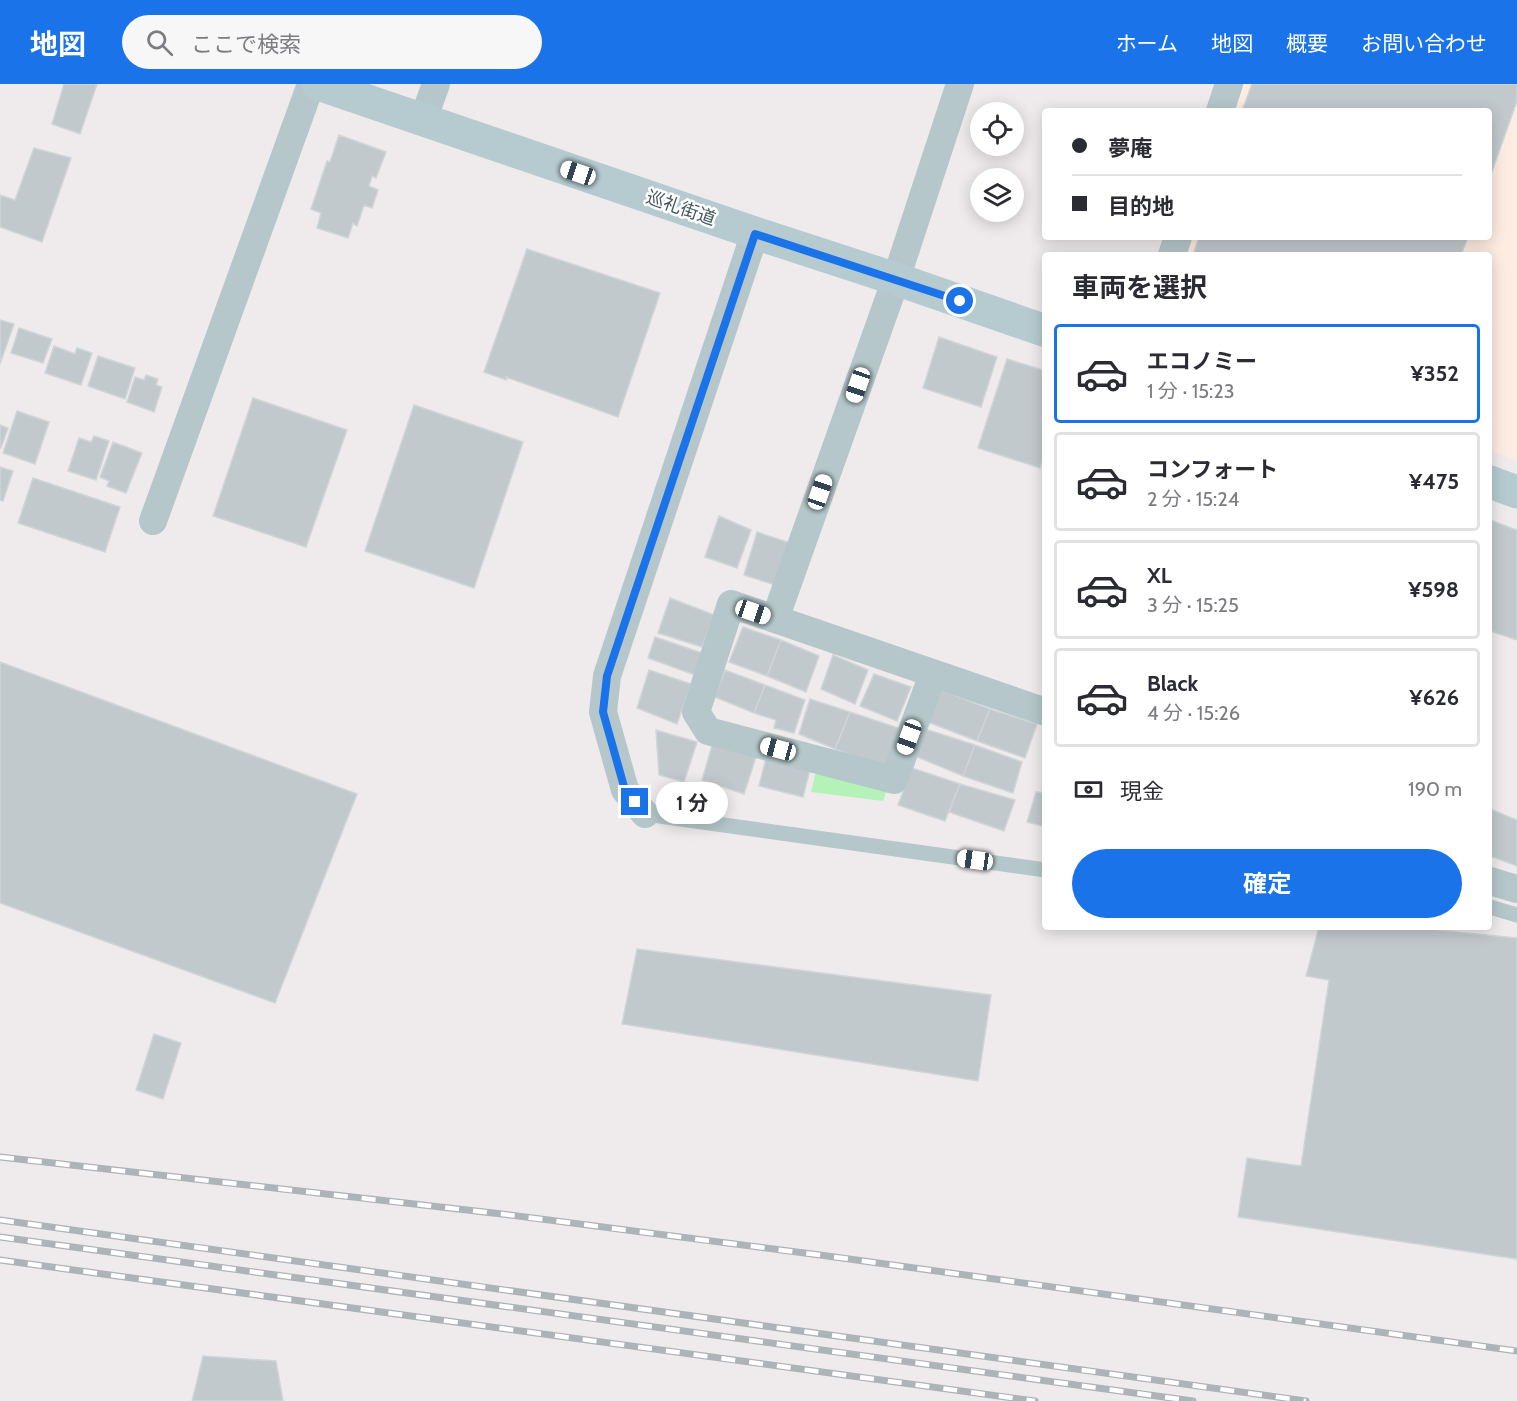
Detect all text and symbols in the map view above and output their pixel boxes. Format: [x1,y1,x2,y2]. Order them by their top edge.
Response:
search box [122,15,542,69]
icon: search [143,26,176,59]
text: 地図 [30,27,86,61]
text: ここで検索 [191,31,301,58]
text: ホーム [1116,31,1178,56]
text: 地図 [1211,31,1253,56]
text: 概要 [1286,31,1328,56]
text: お問い合わせ [1361,31,1487,56]
map controls [970,102,1024,222]
button: locate [970,102,1024,156]
text: 夢庵 [1108,135,1152,162]
car [558,159,598,187]
button: layers [970,168,1024,222]
street label: 巡礼街道 [643,186,719,230]
text: 目的地 [1108,193,1174,220]
text: 車両を選択 [1072,271,1207,304]
route start [946,287,973,314]
icon: car [1075,347,1129,401]
text: エコノミー [1147,348,1257,375]
text: ¥352 [1410,360,1459,387]
car [844,365,872,405]
text: 1 分 · 15:23 [1147,379,1235,403]
icon: car [1075,455,1129,509]
text: コンフォート [1147,456,1278,483]
text: ¥475 [1409,468,1459,495]
car [806,472,834,512]
text: 2 分 · 15:24 [1147,487,1239,511]
text: XL [1147,562,1172,589]
icon: car [1075,563,1129,617]
text: ¥598 [1408,576,1459,603]
text: 3 分 · 15:25 [1147,593,1239,617]
car [733,598,773,626]
text: Black [1147,670,1198,697]
icon: car [1075,671,1129,725]
text: ¥626 [1409,684,1459,711]
text: 4 分 · 15:26 [1147,701,1240,725]
car [894,717,924,757]
car [758,736,798,762]
icon: cash [1072,773,1105,806]
text: 190 m [1408,777,1462,801]
text: 現金 [1120,778,1164,805]
callout: 1 分 [656,781,728,823]
route end [621,788,648,815]
text: 1 分 [676,791,708,815]
car [956,849,994,871]
button: 確定 [1072,849,1462,918]

